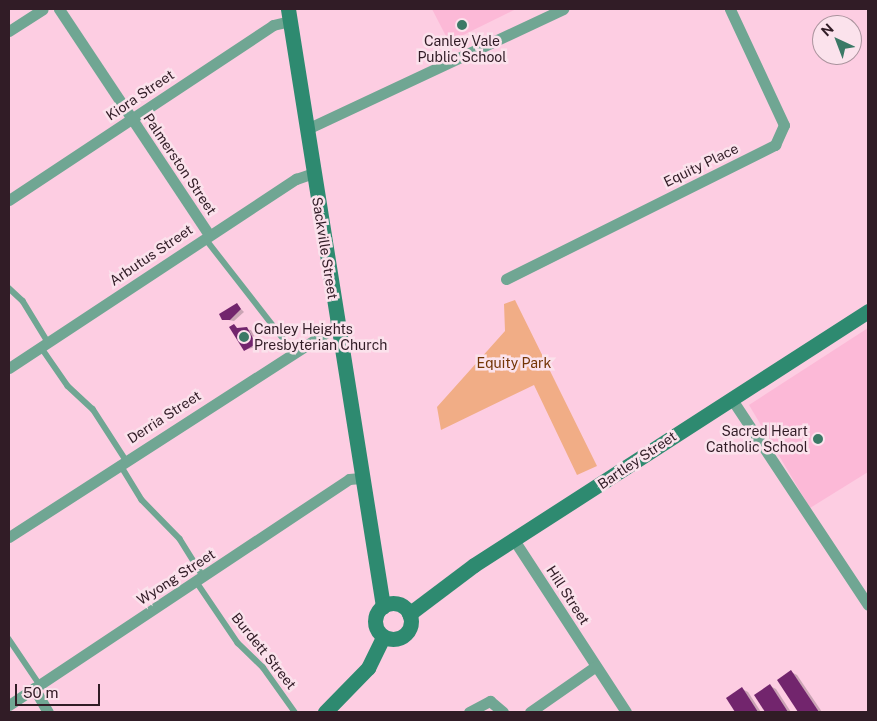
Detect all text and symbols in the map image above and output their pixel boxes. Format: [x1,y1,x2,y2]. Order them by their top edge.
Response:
north arrow [812,15,862,65]
marker: Canley Vale Public School [456,19,468,31]
text: N [818,20,837,39]
place label: Canley Vale Public School [417,33,507,65]
street label: Kiora Street [103,66,177,124]
street label: Palmerston Street [140,110,220,218]
street label: Equity Place [661,140,741,190]
street label: Sackville Street [309,196,341,300]
street label: Arbutus Street [106,221,196,289]
place label: Canley Heights Presbyterian Church [254,321,387,354]
marker: Canley Heights Presbyterian Church [238,331,250,343]
park label: Equity Park [477,355,551,371]
street label: Derria Street [124,387,204,447]
place label: Sacred Heart Catholic School [706,423,808,456]
street label: Bartley Street [594,427,680,493]
marker: Sacred Heart Catholic School [812,433,824,445]
street label: Wyong Street [134,546,218,608]
street label: Hill Street [543,562,593,628]
street label: Burdett Street [228,609,300,693]
scale bar [18,674,102,706]
text: 50 m [23,684,58,701]

